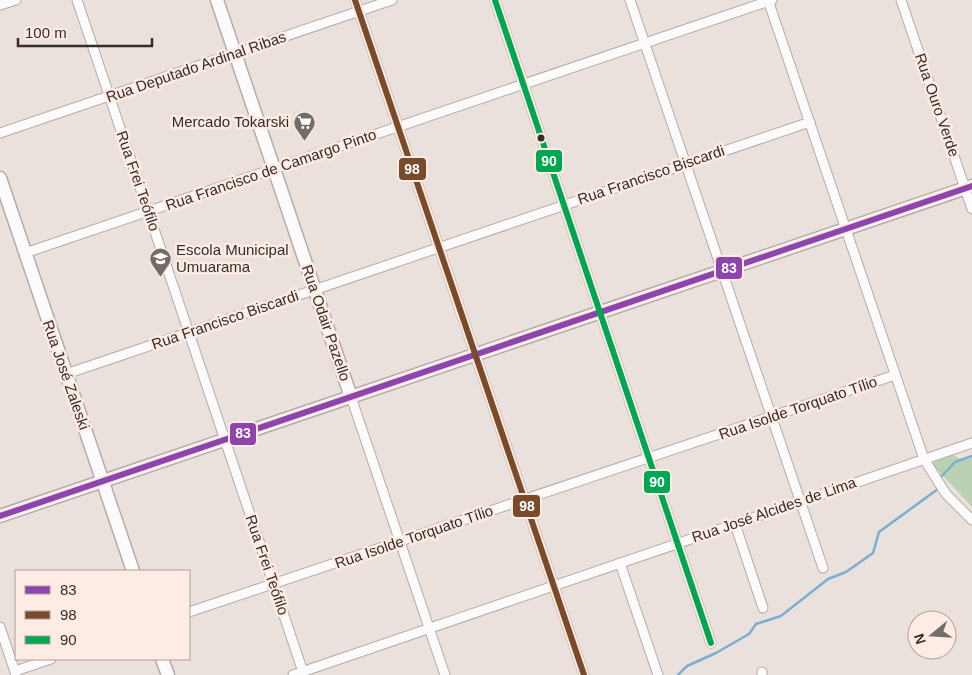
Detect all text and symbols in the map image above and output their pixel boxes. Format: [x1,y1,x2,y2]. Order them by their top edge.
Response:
scale bar [18,15,151,47]
text: 100 m [25,24,67,41]
street label: Rua Deputado Ardinal Ribas [104,28,288,105]
street label: Rua Ouro Verde [912,51,963,159]
supermarket icon: Mercado Tokarski [293,110,317,141]
place label: Mercado Tokarski [172,113,289,130]
street label: Rua Francisco de Camargo Pinto [163,125,378,214]
street label: Rua Frei Teófilo [113,129,164,233]
unlabelled marker [536,133,546,143]
street label: Rua Francisco Biscardi [575,141,727,208]
line badge: 90 [535,149,563,173]
text: 90 [541,153,557,169]
line badge: 98 [398,157,427,181]
text: 98 [404,161,420,177]
place label: Escola Municipal Umuarama [176,241,289,275]
school or university icon: Escola Municipal Umuarama [148,247,172,278]
line badge: 83 [715,256,743,280]
text: 83 [721,260,737,276]
street label: Rua Odair Pazello [299,263,354,383]
street label: Rua Francisco Biscardi [149,286,301,353]
street label: Rua José Zaleski [40,318,93,432]
street label: Rua Isolde Torquato Tílio [716,372,879,443]
line badge: 83 [229,422,257,446]
text: 83 [235,425,251,441]
line badge: 90 [643,470,671,494]
street label: Rua José Alcides de Lima [689,473,859,546]
text: 90 [649,474,665,490]
line badge: 98 [512,494,541,518]
text: 98 [519,498,535,514]
street label: Rua Isolde Torquato Tílio [332,501,495,572]
street label: Rua Frei Teófilo [242,513,293,617]
legend [15,570,190,660]
text: 83 [60,581,77,598]
text: 98 [60,606,77,623]
north arrow [907,610,957,660]
text: 90 [60,631,77,648]
text: N [910,632,929,646]

